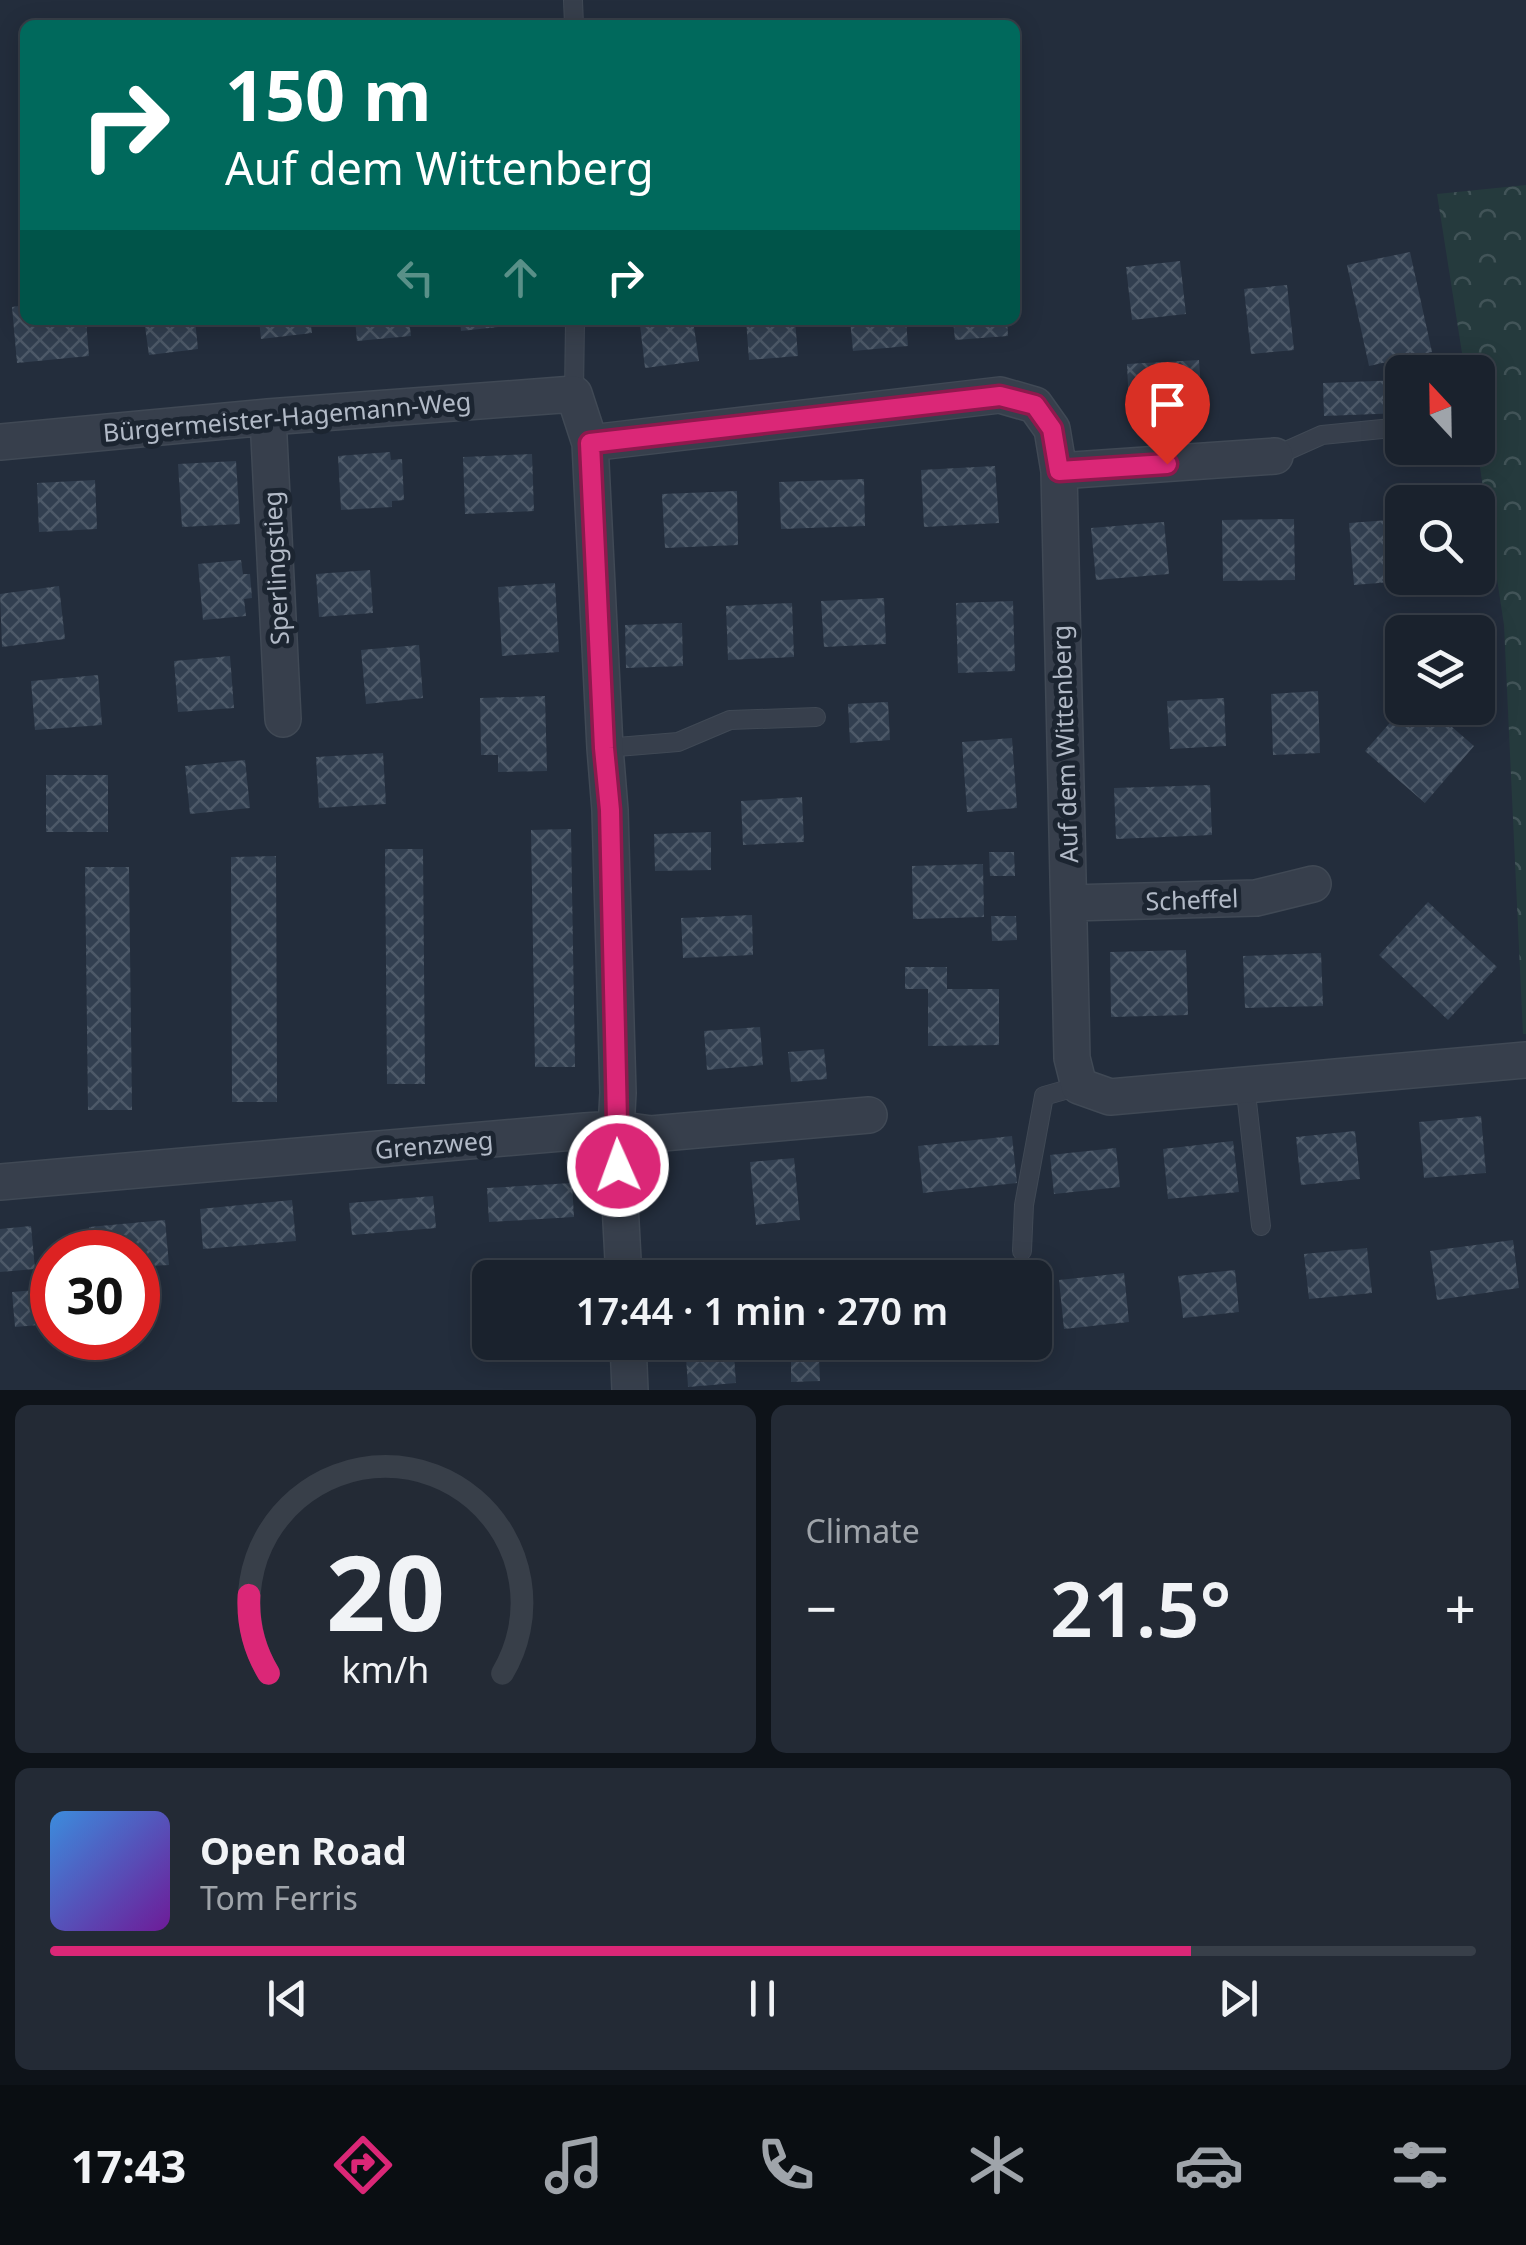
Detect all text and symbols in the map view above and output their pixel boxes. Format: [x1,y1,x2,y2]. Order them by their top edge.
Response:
text: 150 m [225,46,432,142]
icon: right [60,60,190,190]
text: Auf dem Wittenberg [225,137,654,198]
icon: left [388,250,443,305]
icon: ahead [493,250,548,305]
icon: right [598,250,653,305]
north arrow [1385,355,1495,465]
map controls [1385,355,1495,725]
pin [1125,362,1210,465]
icon: arrive [1140,377,1195,432]
street label: Bürgermeister-Hagemann-Weg [101,383,472,449]
button: search [1385,485,1495,595]
street label: Sperlingstieg [254,490,296,646]
button: layers [1385,615,1495,725]
street label: Auf dem Wittenberg [1043,624,1085,864]
street label: Scheffel [1145,880,1239,918]
position arrow [566,1114,670,1218]
street label: Grenzweg [373,1122,494,1166]
speed limit sign: 30 [30,1230,160,1360]
text: 17:44 · 1 min · 270 m [576,1284,948,1336]
text: Climate [806,1509,920,1552]
text: 20 [326,1520,445,1661]
text: 21.5° [1050,1557,1231,1659]
text: − [806,1570,837,1645]
text: + [1445,1570,1476,1645]
text: km/h [341,1645,429,1693]
text: Open Road [200,1824,407,1876]
text: Tom Ferris [200,1876,358,1919]
icon: previous [260,1971,315,2026]
icon: pause [735,1971,790,2026]
icon: next [1211,1971,1266,2026]
icon: directions [328,2130,398,2200]
icon: music [539,2130,609,2200]
icon: phone [751,2130,821,2200]
icon: climate [962,2130,1032,2200]
icon: car [1174,2130,1244,2200]
icon: filters [1385,2130,1455,2200]
text: 17:43 [71,2135,186,2196]

